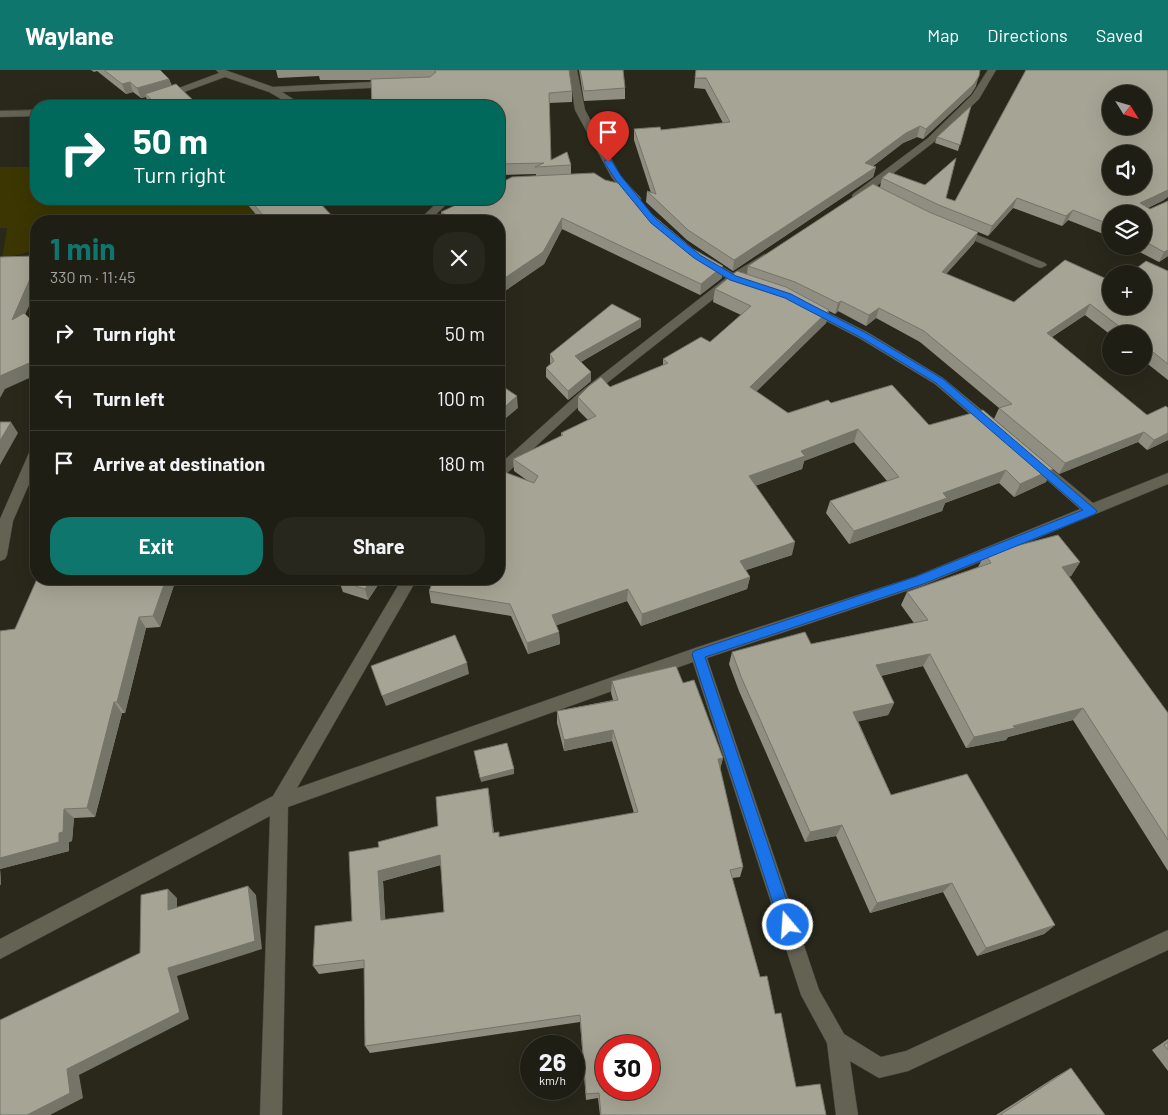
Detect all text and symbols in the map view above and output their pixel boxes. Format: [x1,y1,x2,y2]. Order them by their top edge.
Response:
text: Waylane [25,21,114,50]
text: Map [927,24,959,46]
text: Directions [987,24,1068,46]
text: Saved [1096,24,1143,46]
north arrow [1102,85,1152,135]
map controls [1102,85,1152,375]
pin [587,111,629,162]
icon: arrive [594,118,622,146]
text: 50 m [133,119,208,161]
icon: right [50,120,115,185]
button: sound [1102,145,1152,195]
text: Turn right [133,161,226,187]
button: layers [1102,205,1152,255]
text: 1 min [50,230,116,266]
button: close [433,232,485,284]
button: + [1102,265,1152,315]
text: 330 m · 11:45 [50,267,135,286]
icon: right [50,319,78,347]
text: Turn right [93,322,175,345]
text: 50 m [445,322,485,345]
button: − [1102,325,1152,375]
icon: left [50,384,78,412]
text: Turn left [93,387,164,410]
text: 100 m [437,387,485,410]
icon: arrive [50,449,78,477]
text: Arrive at destination [93,452,265,475]
text: 180 m [438,452,485,475]
button: Exit [50,517,263,575]
button: Share [273,517,485,575]
position arrow [761,898,813,950]
speed limit sign: 30 [595,1035,660,1100]
text: 26 [539,1046,566,1076]
text: km/h [539,1073,566,1087]

